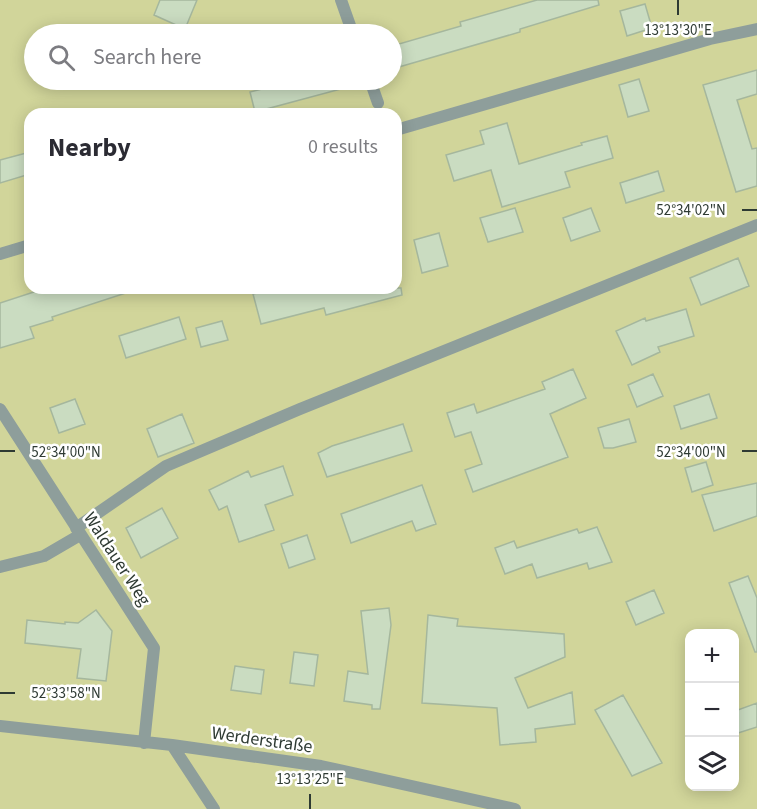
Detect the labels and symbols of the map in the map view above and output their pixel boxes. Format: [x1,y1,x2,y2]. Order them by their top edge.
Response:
text: 13°13'30"E [644,20,712,41]
text: 52°34'02"N [656,200,726,221]
text: 52°34'00"N [31,442,101,463]
text: 52°34'00"N [656,442,726,463]
street label: Waldauer Weg [77,507,157,611]
text: 52°33'58"N [31,683,101,704]
street label: Werderstraße [210,721,314,759]
text: 13°13'25"E [276,769,344,790]

